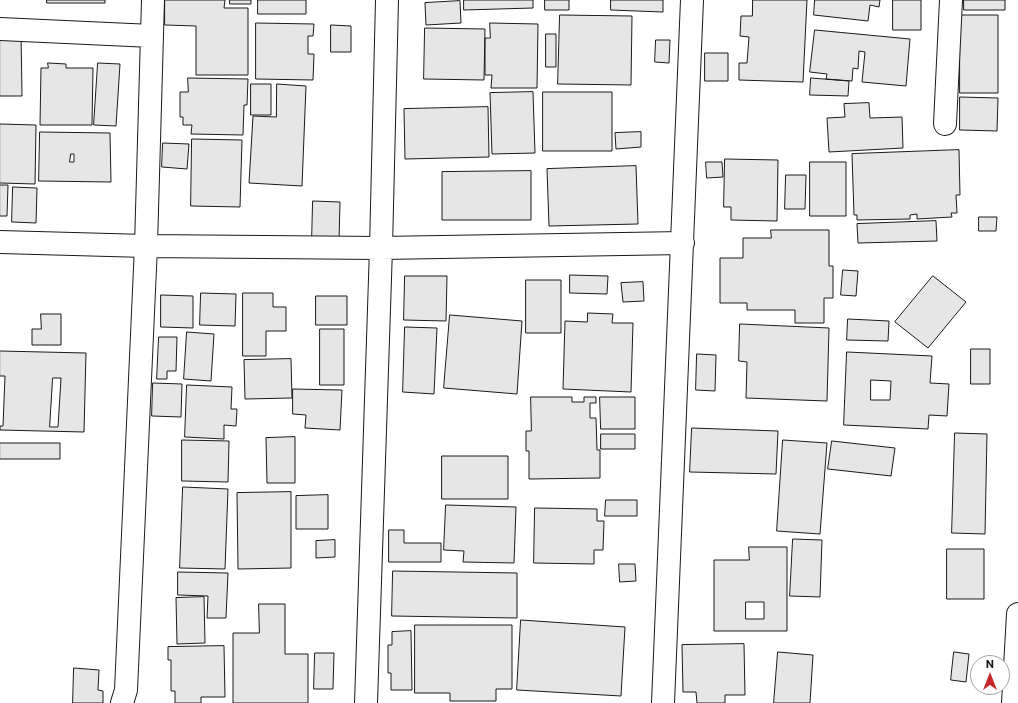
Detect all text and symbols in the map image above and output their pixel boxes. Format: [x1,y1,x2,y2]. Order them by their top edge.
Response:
north arrow [970,655,1010,695]
text: N [986,657,994,670]

